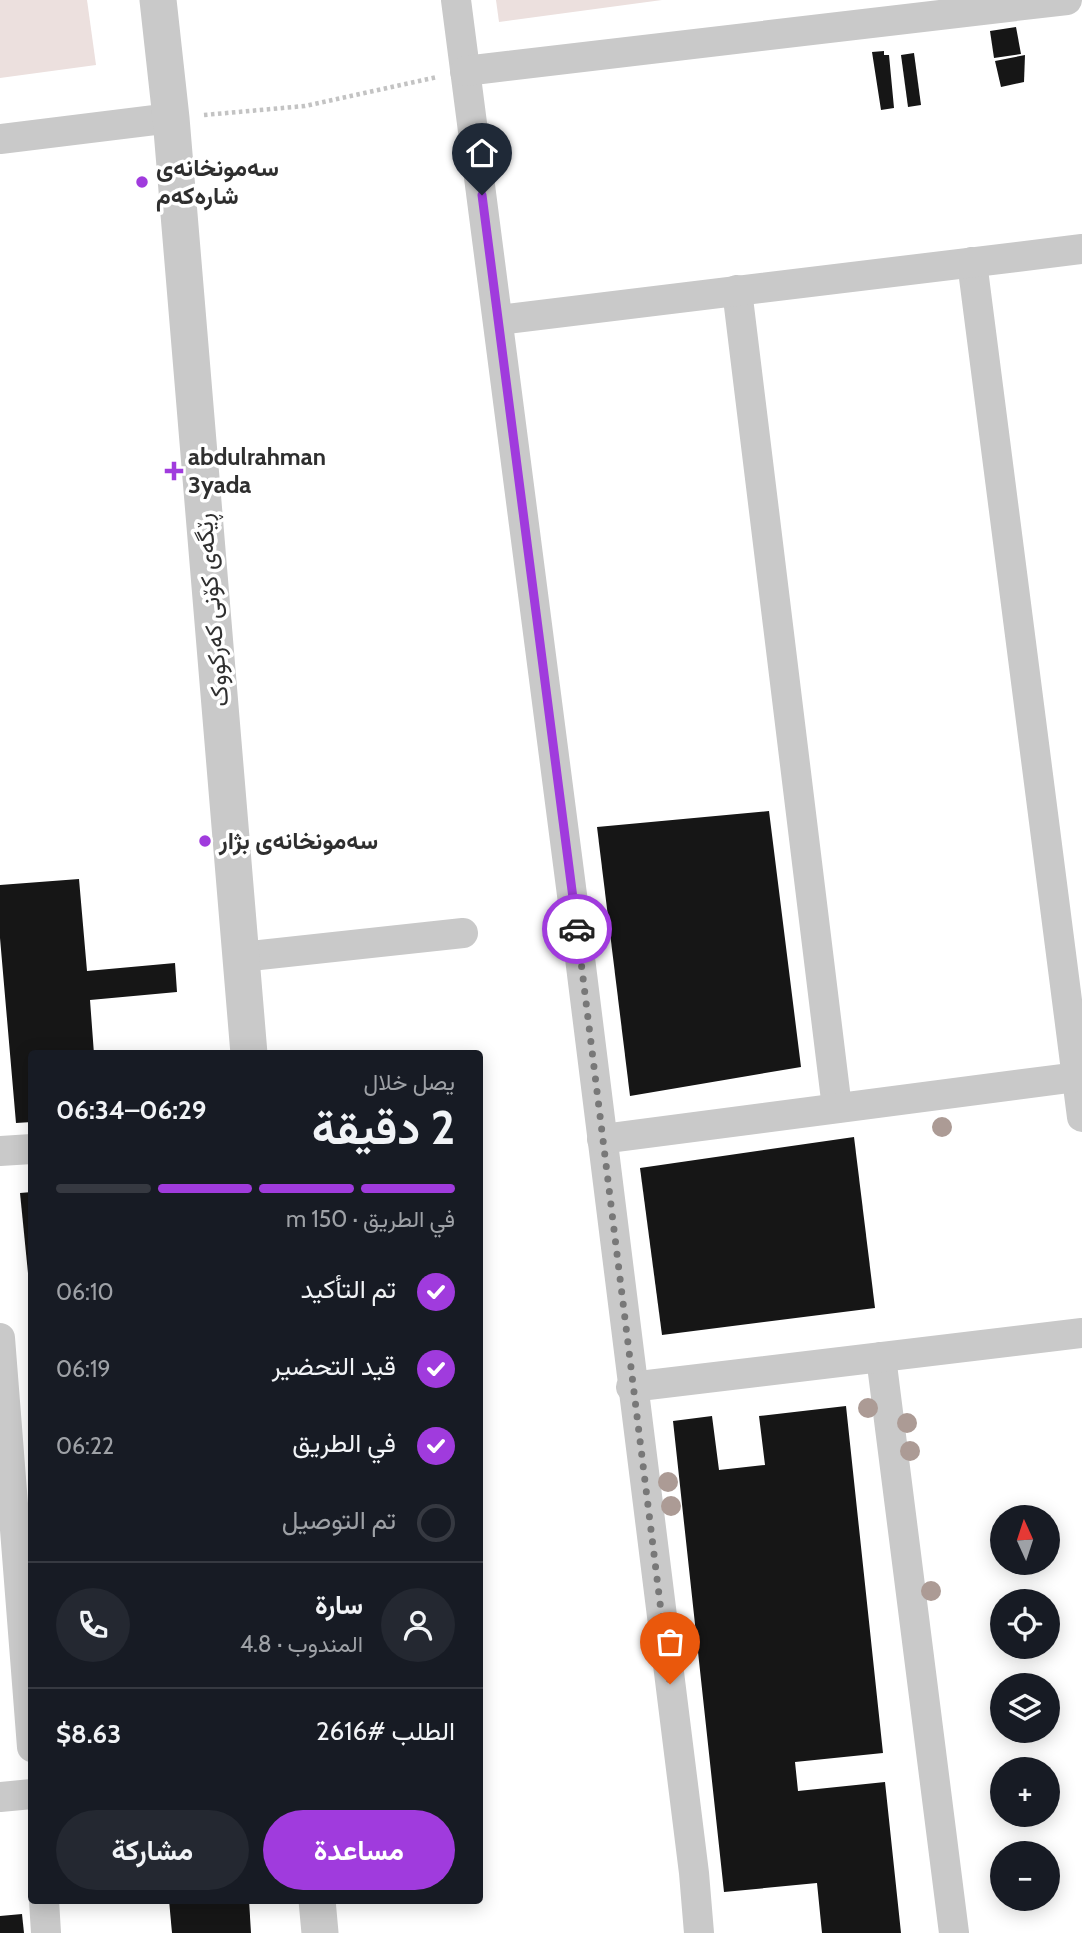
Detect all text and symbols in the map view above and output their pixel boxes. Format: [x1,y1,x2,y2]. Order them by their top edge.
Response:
pin [452,123,512,195]
icon: home [463,134,501,172]
place label: سەمونخانەی شارەکەم [156,153,279,212]
marker: سەمونخانەی شارەکەم [134,174,150,190]
place label: abdulrahman 3yada [188,442,326,499]
marker: abdulrahman 3yada [166,463,182,479]
street label: ڕێگەی کۆنی کەرکووک [189,512,239,708]
place label: سەمونخانەی بژار [218,826,378,856]
marker: سەمونخانەی بژار [197,833,213,849]
courier [542,894,612,964]
icon: car [558,910,596,948]
text: يصل خلال [363,1068,455,1096]
text: 06:29–06:34 [56,1094,206,1126]
text: 2 دقيقة [312,1100,455,1156]
text: في الطريق · 150 m [286,1205,455,1233]
text: تم التأكيد [301,1273,396,1305]
icon: check [417,1273,455,1311]
text: 06:10 [56,1278,113,1306]
text: قيد التحضير [272,1350,396,1382]
icon: check [417,1350,455,1388]
text: 06:19 [56,1355,110,1383]
text: في الطريق [292,1427,396,1459]
icon: check [417,1427,455,1465]
text: 06:22 [56,1432,114,1460]
text: تم التوصيل [282,1504,396,1536]
north arrow [990,1505,1060,1575]
map controls [990,1505,1060,1911]
button: phone [56,1588,130,1662]
button: person [381,1588,455,1662]
text: سارة [315,1589,363,1621]
button: locate [990,1589,1060,1659]
pin [640,1612,700,1684]
icon: bag [651,1623,689,1661]
text: المندوب · 4.8 [240,1630,363,1658]
button: layers [990,1673,1060,1743]
text: الطلب #2616 [316,1715,455,1747]
text: $8.63 [56,1718,121,1750]
button: + [990,1757,1060,1827]
button: مشاركة [56,1810,249,1890]
button: مساعدة [263,1810,455,1890]
button: − [990,1841,1060,1911]

